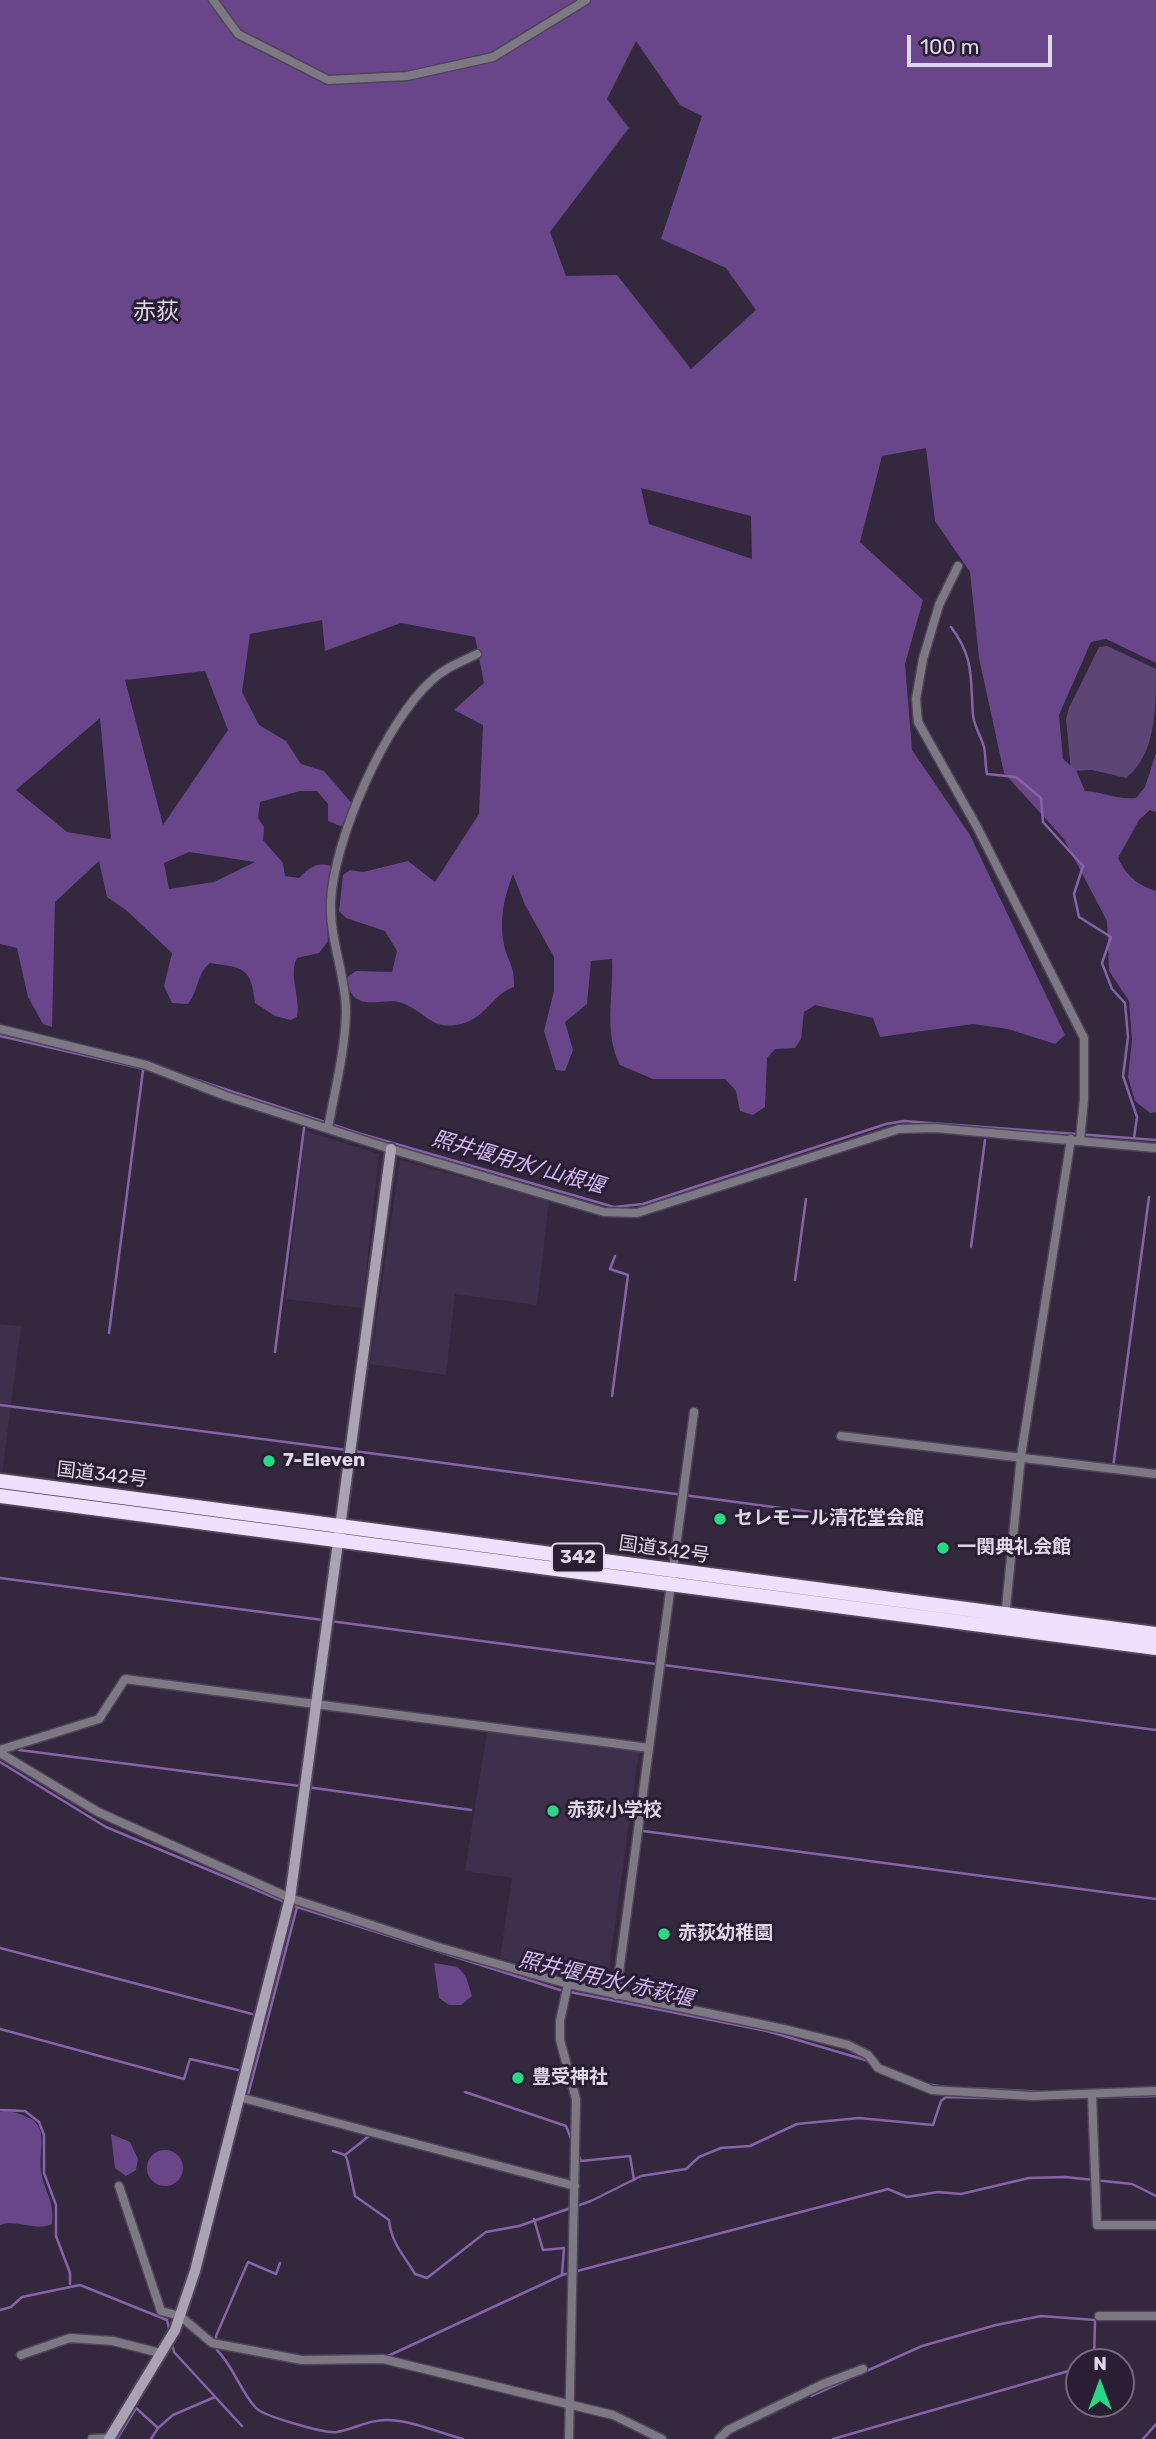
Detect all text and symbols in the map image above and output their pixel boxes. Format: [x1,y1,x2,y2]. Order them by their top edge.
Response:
scale bar [911,21,1056,65]
text: 100 m [920,34,979,59]
district label: 赤荻 [133,298,179,326]
water label: 照井堰用水/山根堰 [429,1126,607,1200]
place label: 7-Eleven [283,1450,365,1472]
marker: 7-Eleven [261,1453,277,1469]
street label: 国道342号 [55,1458,149,1492]
place label: セレモール清花堂会館 [734,1508,924,1530]
marker: セレモール清花堂会館 [712,1511,728,1527]
street label: 国道342号 [617,1532,711,1568]
place label: 一関典礼会館 [957,1537,1071,1559]
marker: 一関典礼会館 [935,1540,951,1556]
road number: 342 [552,1544,604,1573]
place label: 赤荻小学校 [567,1800,662,1822]
marker: 赤荻小学校 [545,1803,561,1819]
place label: 赤荻幼稚園 [678,1923,773,1945]
marker: 赤荻幼稚園 [656,1926,672,1942]
water label: 照井堰用水/赤萩堰 [516,1948,696,2012]
place label: 豊受神社 [532,2067,608,2089]
marker: 豊受神社 [510,2070,526,2086]
north arrow [1065,2348,1135,2418]
text: N [1093,2352,1107,2375]

